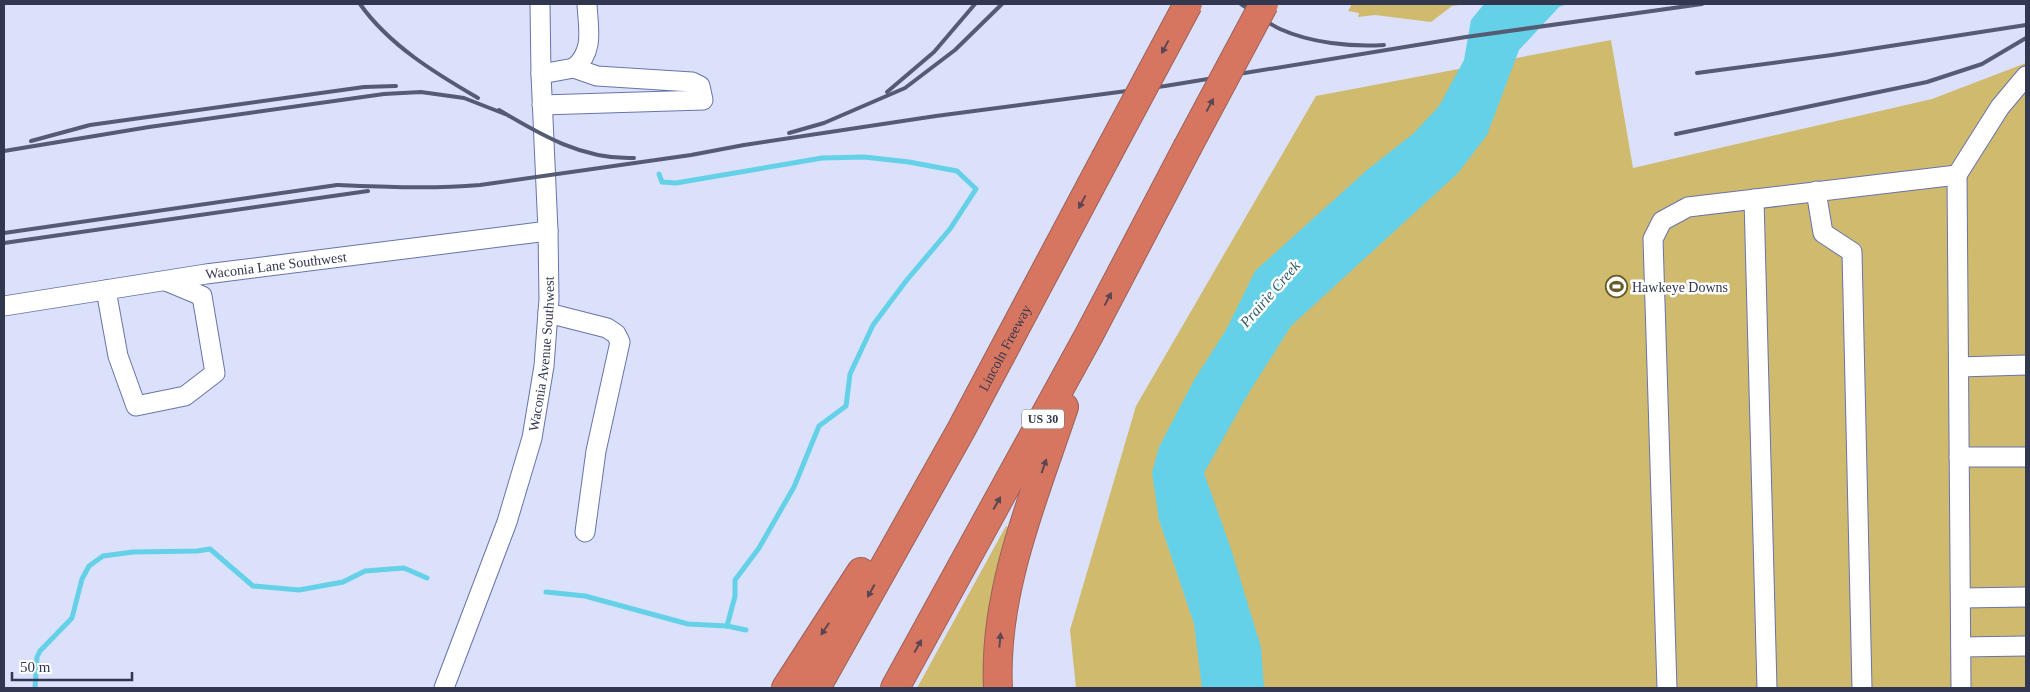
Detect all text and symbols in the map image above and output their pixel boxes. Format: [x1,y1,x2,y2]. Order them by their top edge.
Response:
one-way arrow [1161,40,1169,54]
one-way arrow [1206,98,1214,113]
one-way arrow [1078,195,1086,209]
street label: Waconia Lane Southwest [205,249,347,282]
water label: Prairie Creek [1236,257,1303,331]
sports icon: Hawkeye Downs [1604,275,1628,299]
street label: Waconia Avenue Southwest [526,276,557,432]
place label: Hawkeye Downs [1632,280,1728,295]
one-way arrow [1104,292,1112,306]
street label: Lincoln Freeway [976,302,1034,394]
road number: US 30 [1022,409,1064,428]
one-way arrow [1041,458,1048,473]
one-way arrow [992,496,1001,510]
one-way arrow [866,584,875,597]
one-way arrow [821,622,830,635]
one-way arrow [997,631,1005,647]
one-way arrow [914,639,923,652]
scale bar [12,650,132,682]
text: 50 m [20,659,51,675]

